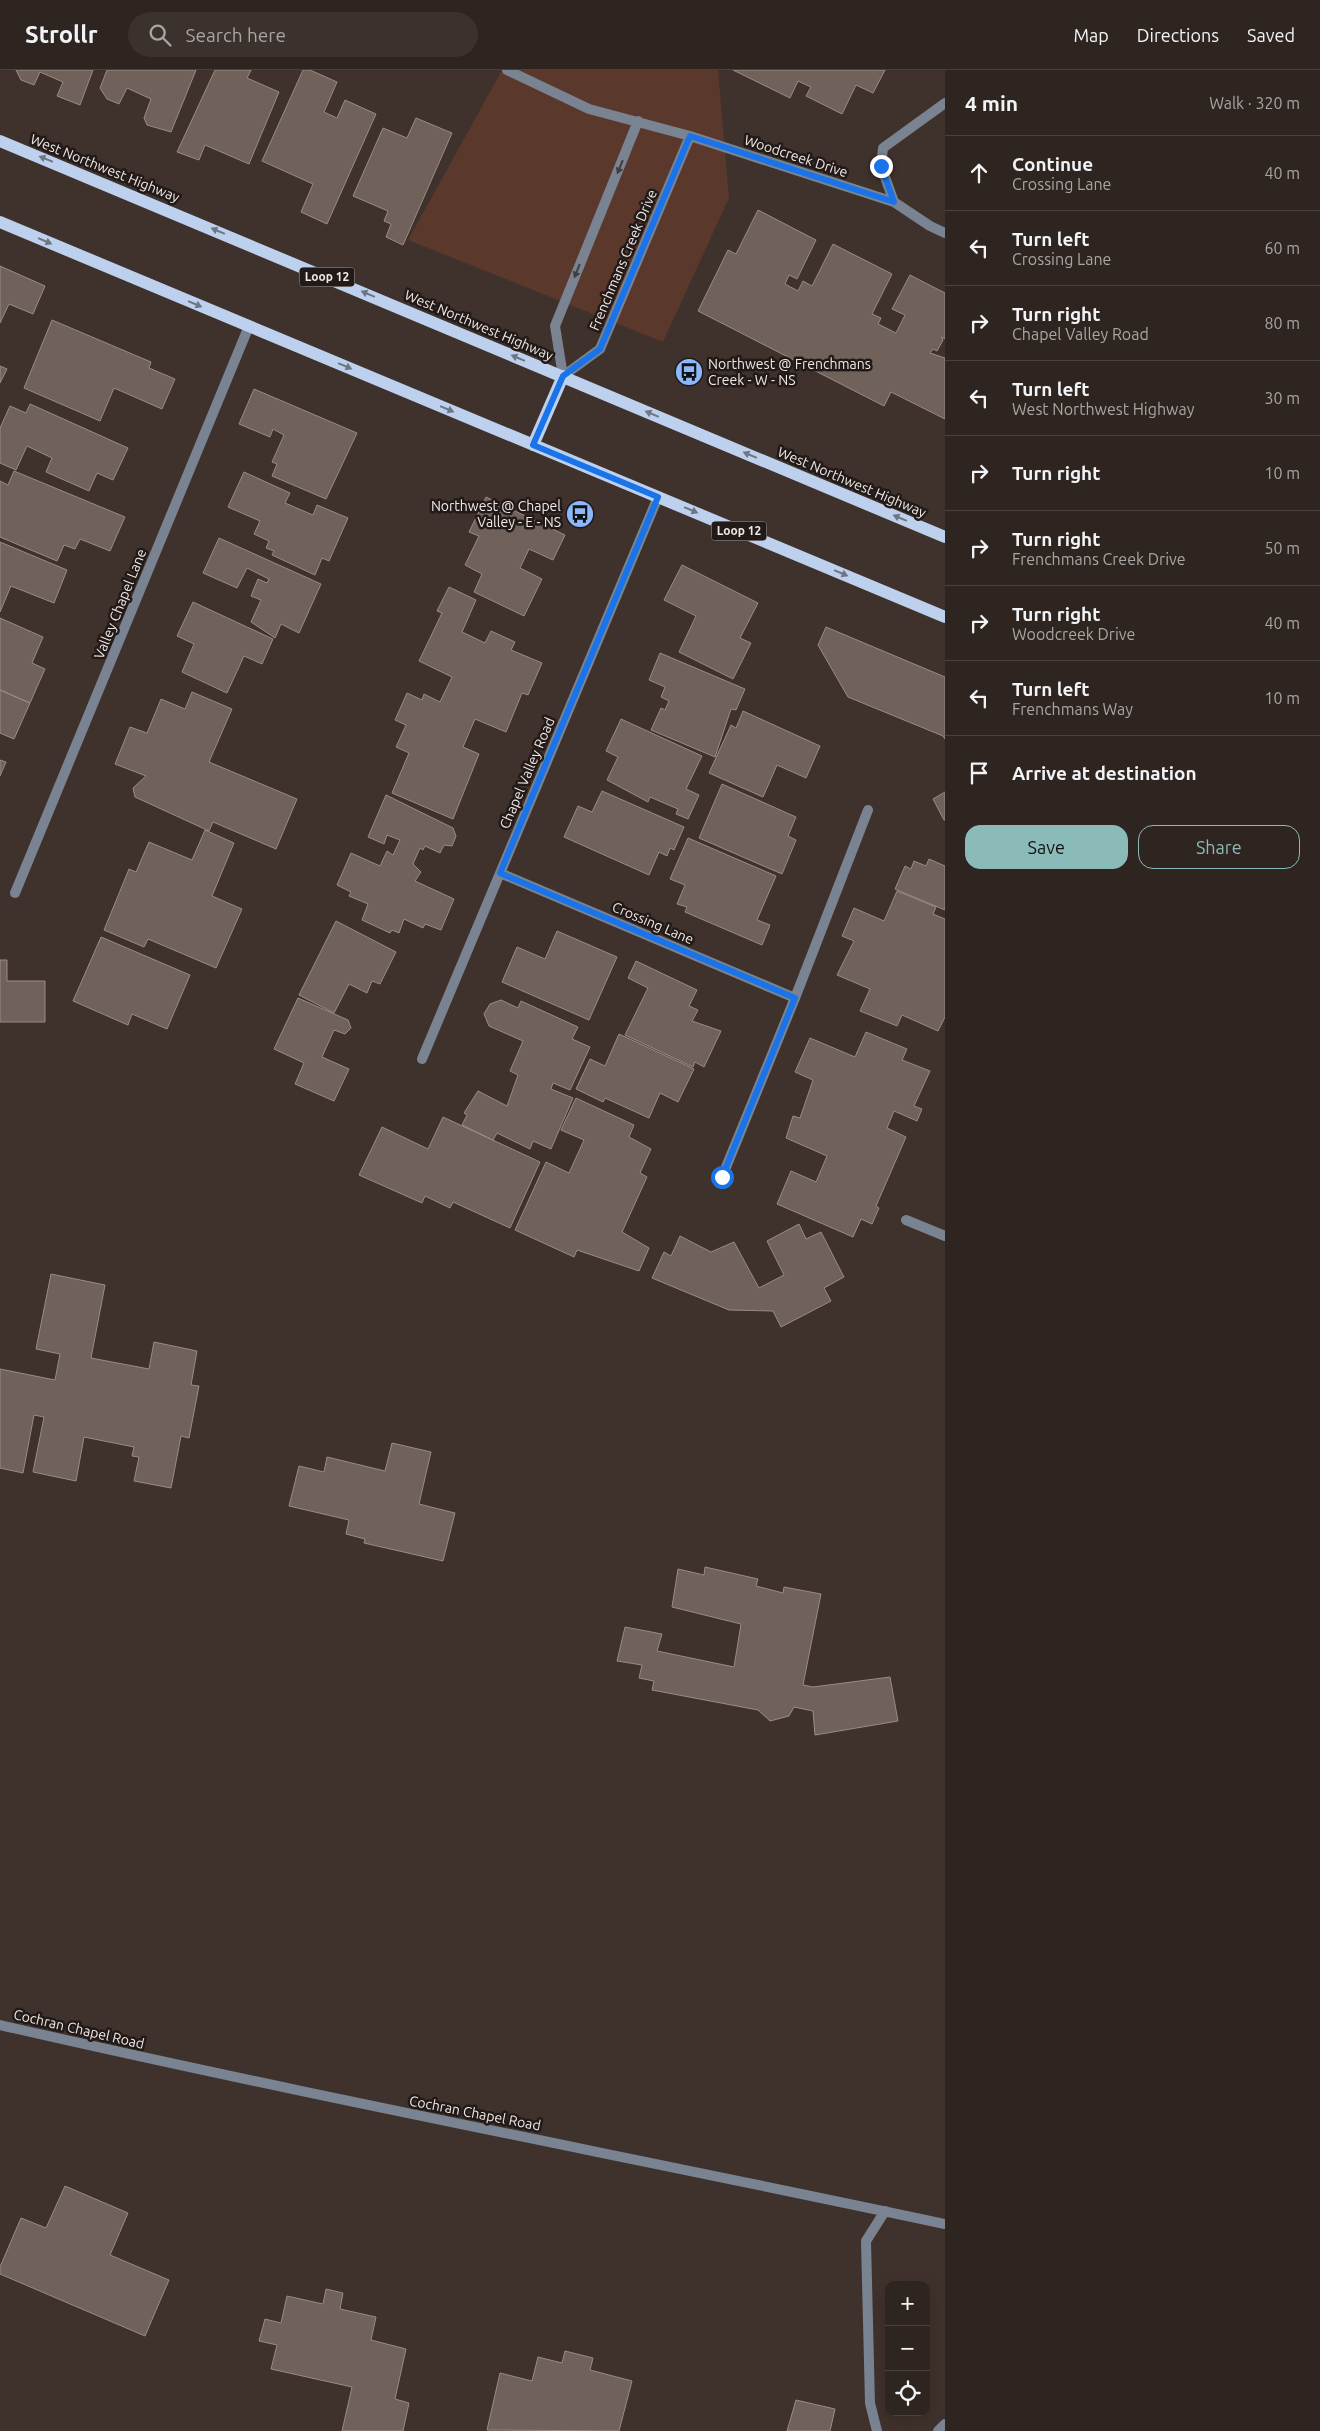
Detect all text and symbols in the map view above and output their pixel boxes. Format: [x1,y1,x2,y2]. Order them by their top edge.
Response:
search box [128,12,478,57]
text: Strollr [25,21,98,48]
icon: search [146,21,174,49]
text: Search here [186,24,286,46]
text: Map [1073,25,1109,45]
text: Directions [1137,25,1219,45]
text: Saved [1247,25,1295,45]
text: 4 min [965,91,1018,115]
text: Walk · 320 m [1209,94,1300,112]
street label: West Northwest Highway [28,131,182,205]
street label: Woodcreek Drive [742,132,850,180]
text: Continue [1012,153,1093,175]
one-way arrow [39,155,53,163]
route end [870,155,893,178]
one-way arrow [615,159,623,174]
icon: ahead [965,159,993,187]
text: 40 m [1264,164,1300,182]
text: Crossing Lane [1012,175,1111,193]
street label: Frenchmans Creek Drive [586,187,660,333]
one-way arrow [211,227,225,235]
text: Turn left [1012,228,1090,250]
icon: left [965,234,993,262]
one-way arrow [38,237,52,245]
text: 60 m [1264,239,1300,257]
text: Crossing Lane [1012,250,1111,268]
one-way arrow [573,264,581,278]
road number: Loop 12 [300,268,354,286]
street label: West Northwest Highway [402,286,556,364]
one-way arrow [361,290,375,298]
one-way arrow [188,300,202,308]
text: Turn right [1012,303,1100,325]
icon: right [965,309,993,337]
text: 80 m [1264,314,1300,332]
text: Chapel Valley Road [1012,325,1149,343]
one-way arrow [511,353,525,361]
place label: Northwest @ Frenchmans Creek - W - NS [708,356,871,388]
bus stop icon: Northwest @ Frenchmans Creek - W - NS [674,357,704,387]
one-way arrow [338,362,353,370]
text: Turn left [1012,378,1090,400]
icon: left [965,384,993,412]
text: 30 m [1264,389,1300,407]
text: West Northwest Highway [1012,400,1194,418]
one-way arrow [440,405,454,413]
one-way arrow [645,409,659,417]
street label: West Northwest Highway [775,443,929,521]
one-way arrow [743,451,757,459]
icon: right [965,459,993,487]
text: Turn right [1012,462,1100,484]
text: 10 m [1264,464,1300,482]
place label: Northwest @ Chapel Valley - E - NS [431,498,561,530]
bus stop icon: Northwest @ Chapel Valley - E - NS [565,499,595,529]
one-way arrow [684,507,698,515]
one-way arrow [893,514,907,522]
road number: Loop 12 [712,522,766,541]
text: Turn right [1012,528,1100,550]
icon: right [965,534,993,562]
text: 50 m [1264,539,1300,557]
street label: Valley Chapel Lane [91,547,149,661]
text: Frenchmans Creek Drive [1012,550,1186,568]
one-way arrow [834,570,848,578]
text: Turn right [1012,603,1100,625]
icon: right [965,609,993,637]
text: 40 m [1264,614,1300,632]
text: Woodcreek Drive [1012,625,1135,643]
text: Turn left [1012,678,1090,700]
icon: left [965,684,993,712]
text: 10 m [1264,689,1300,707]
text: Frenchmans Way [1012,700,1133,718]
street label: Chapel Valley Road [496,715,558,831]
icon: arrive [965,759,993,787]
text: Arrive at destination [1012,762,1197,784]
button: Save [965,825,1128,869]
button: Share [1138,825,1300,869]
street label: Crossing Lane [610,899,696,947]
route start [711,1166,734,1189]
street label: Cochran Chapel Road [12,2006,146,2052]
street label: Cochran Chapel Road [408,2092,542,2134]
map controls [885,2281,930,2416]
button: + [885,2281,930,2326]
button: − [885,2326,930,2371]
button: locate [885,2371,930,2416]

